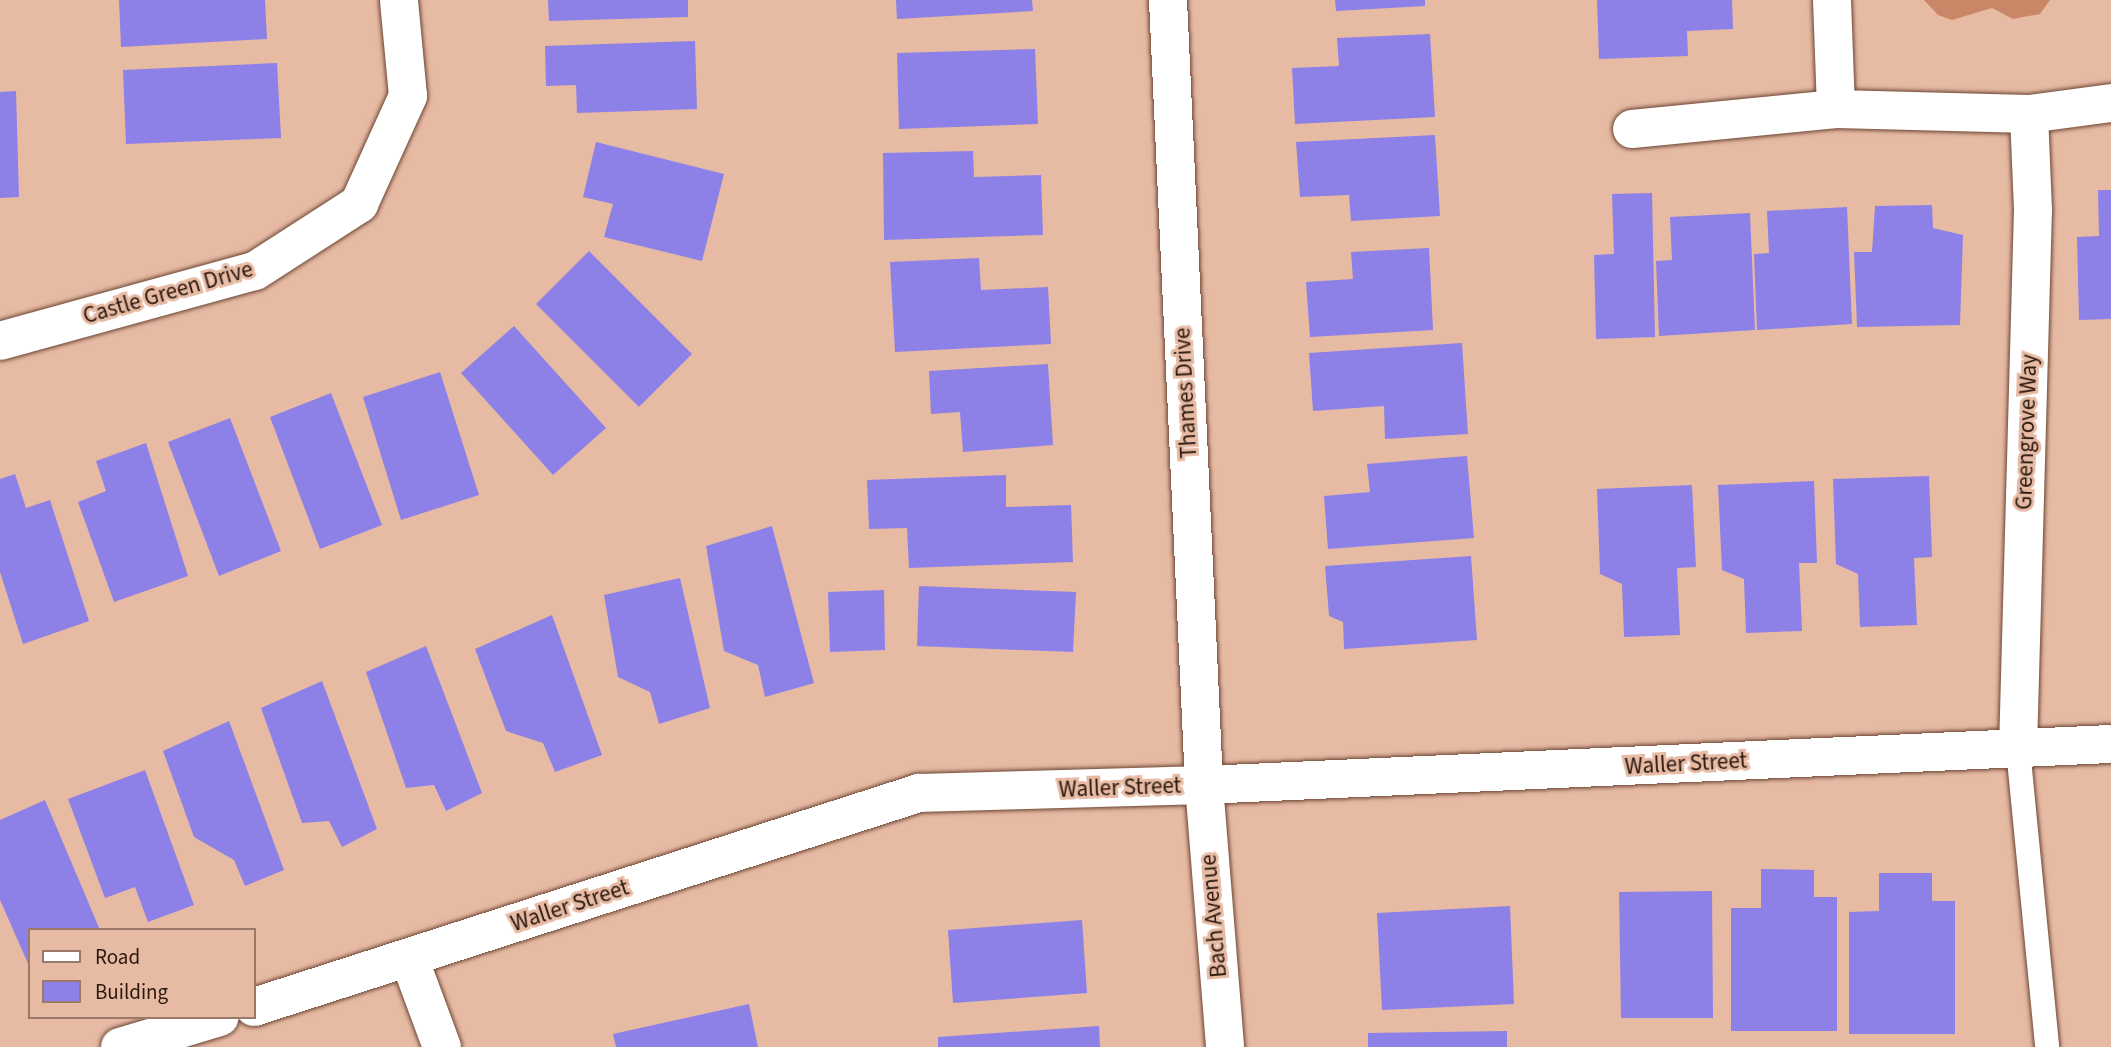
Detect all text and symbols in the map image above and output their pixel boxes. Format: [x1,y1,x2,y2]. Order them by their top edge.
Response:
street label: Castle Green Drive [80,256,256,330]
street label: Thames Drive [1169,327,1203,459]
street label: Greengrove Way [2010,354,2044,510]
street label: Waller Street [1624,747,1748,781]
street label: Waller Street [1058,772,1182,804]
street label: Bach Avenue [1195,853,1233,979]
street label: Waller Street [507,874,633,938]
legend [28,928,256,1019]
text: Road [95,942,140,972]
text: Building [95,977,168,1007]

